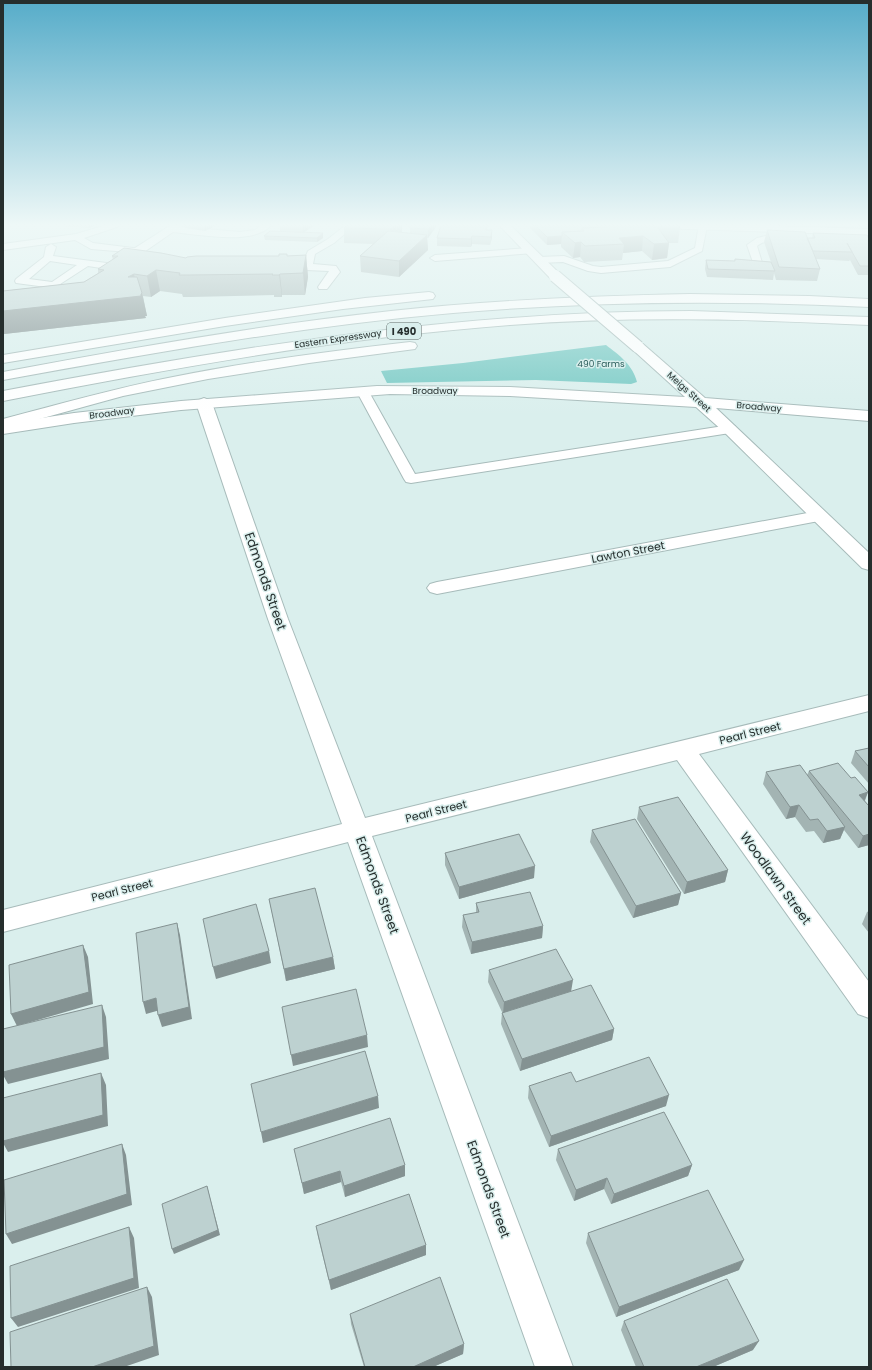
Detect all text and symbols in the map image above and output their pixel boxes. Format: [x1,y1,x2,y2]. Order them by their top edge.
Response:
road number: I 490 [387,323,421,339]
street label: Eastern Expressway [294,327,382,351]
park label: 490 Farms [577,358,625,370]
street label: Meigs Street [665,369,713,415]
street label: Broadway [412,385,458,397]
street label: Broadway [736,399,782,415]
street label: Broadway [89,404,135,422]
street label: Edmonds Street [240,530,291,633]
street label: Lawton Street [590,537,666,567]
street label: Pearl Street [718,718,782,748]
street label: Pearl Street [404,796,468,826]
street label: Woodlawn Street [735,828,816,929]
street label: Edmonds Street [351,834,404,937]
street label: Pearl Street [90,875,154,905]
street label: Edmonds Street [462,1138,515,1241]

